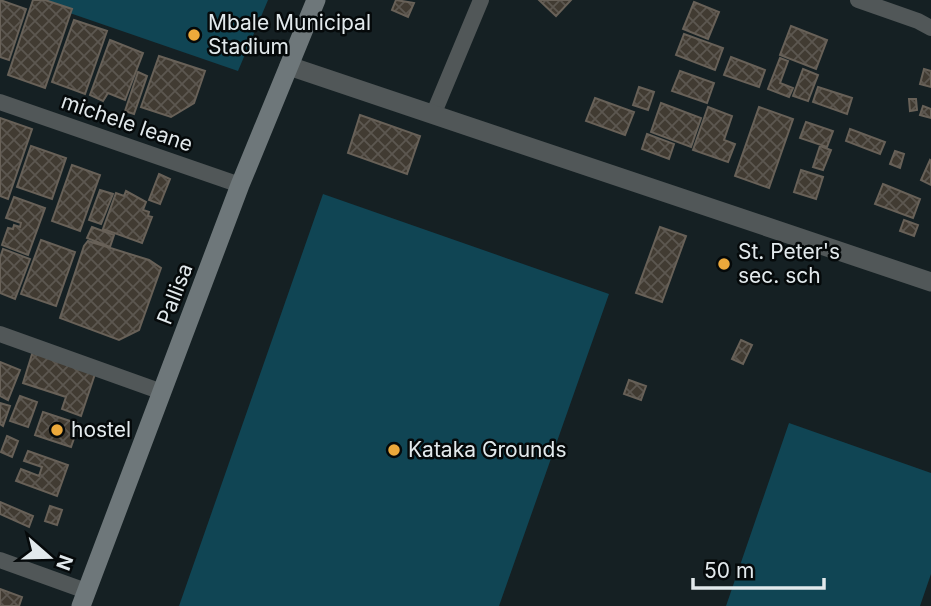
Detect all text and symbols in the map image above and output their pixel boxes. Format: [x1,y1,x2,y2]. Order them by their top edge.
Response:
place label: Mbale Municipal Stadium [208,10,371,59]
marker: Mbale Municipal Stadium [186,27,202,43]
street label: michele leane [58,88,196,157]
place label: St. Peter's sec. sch [738,239,840,288]
marker: St. Peter's sec. sch [716,256,732,272]
street label: Pallisa [152,260,198,328]
place label: hostel [71,417,131,442]
marker: hostel [49,422,65,438]
place label: Kataka Grounds [408,437,566,462]
marker: Kataka Grounds [386,442,402,458]
north arrow [14,522,84,592]
scale bar [693,546,824,590]
text: N [51,552,78,573]
text: 50 m [704,558,754,583]

